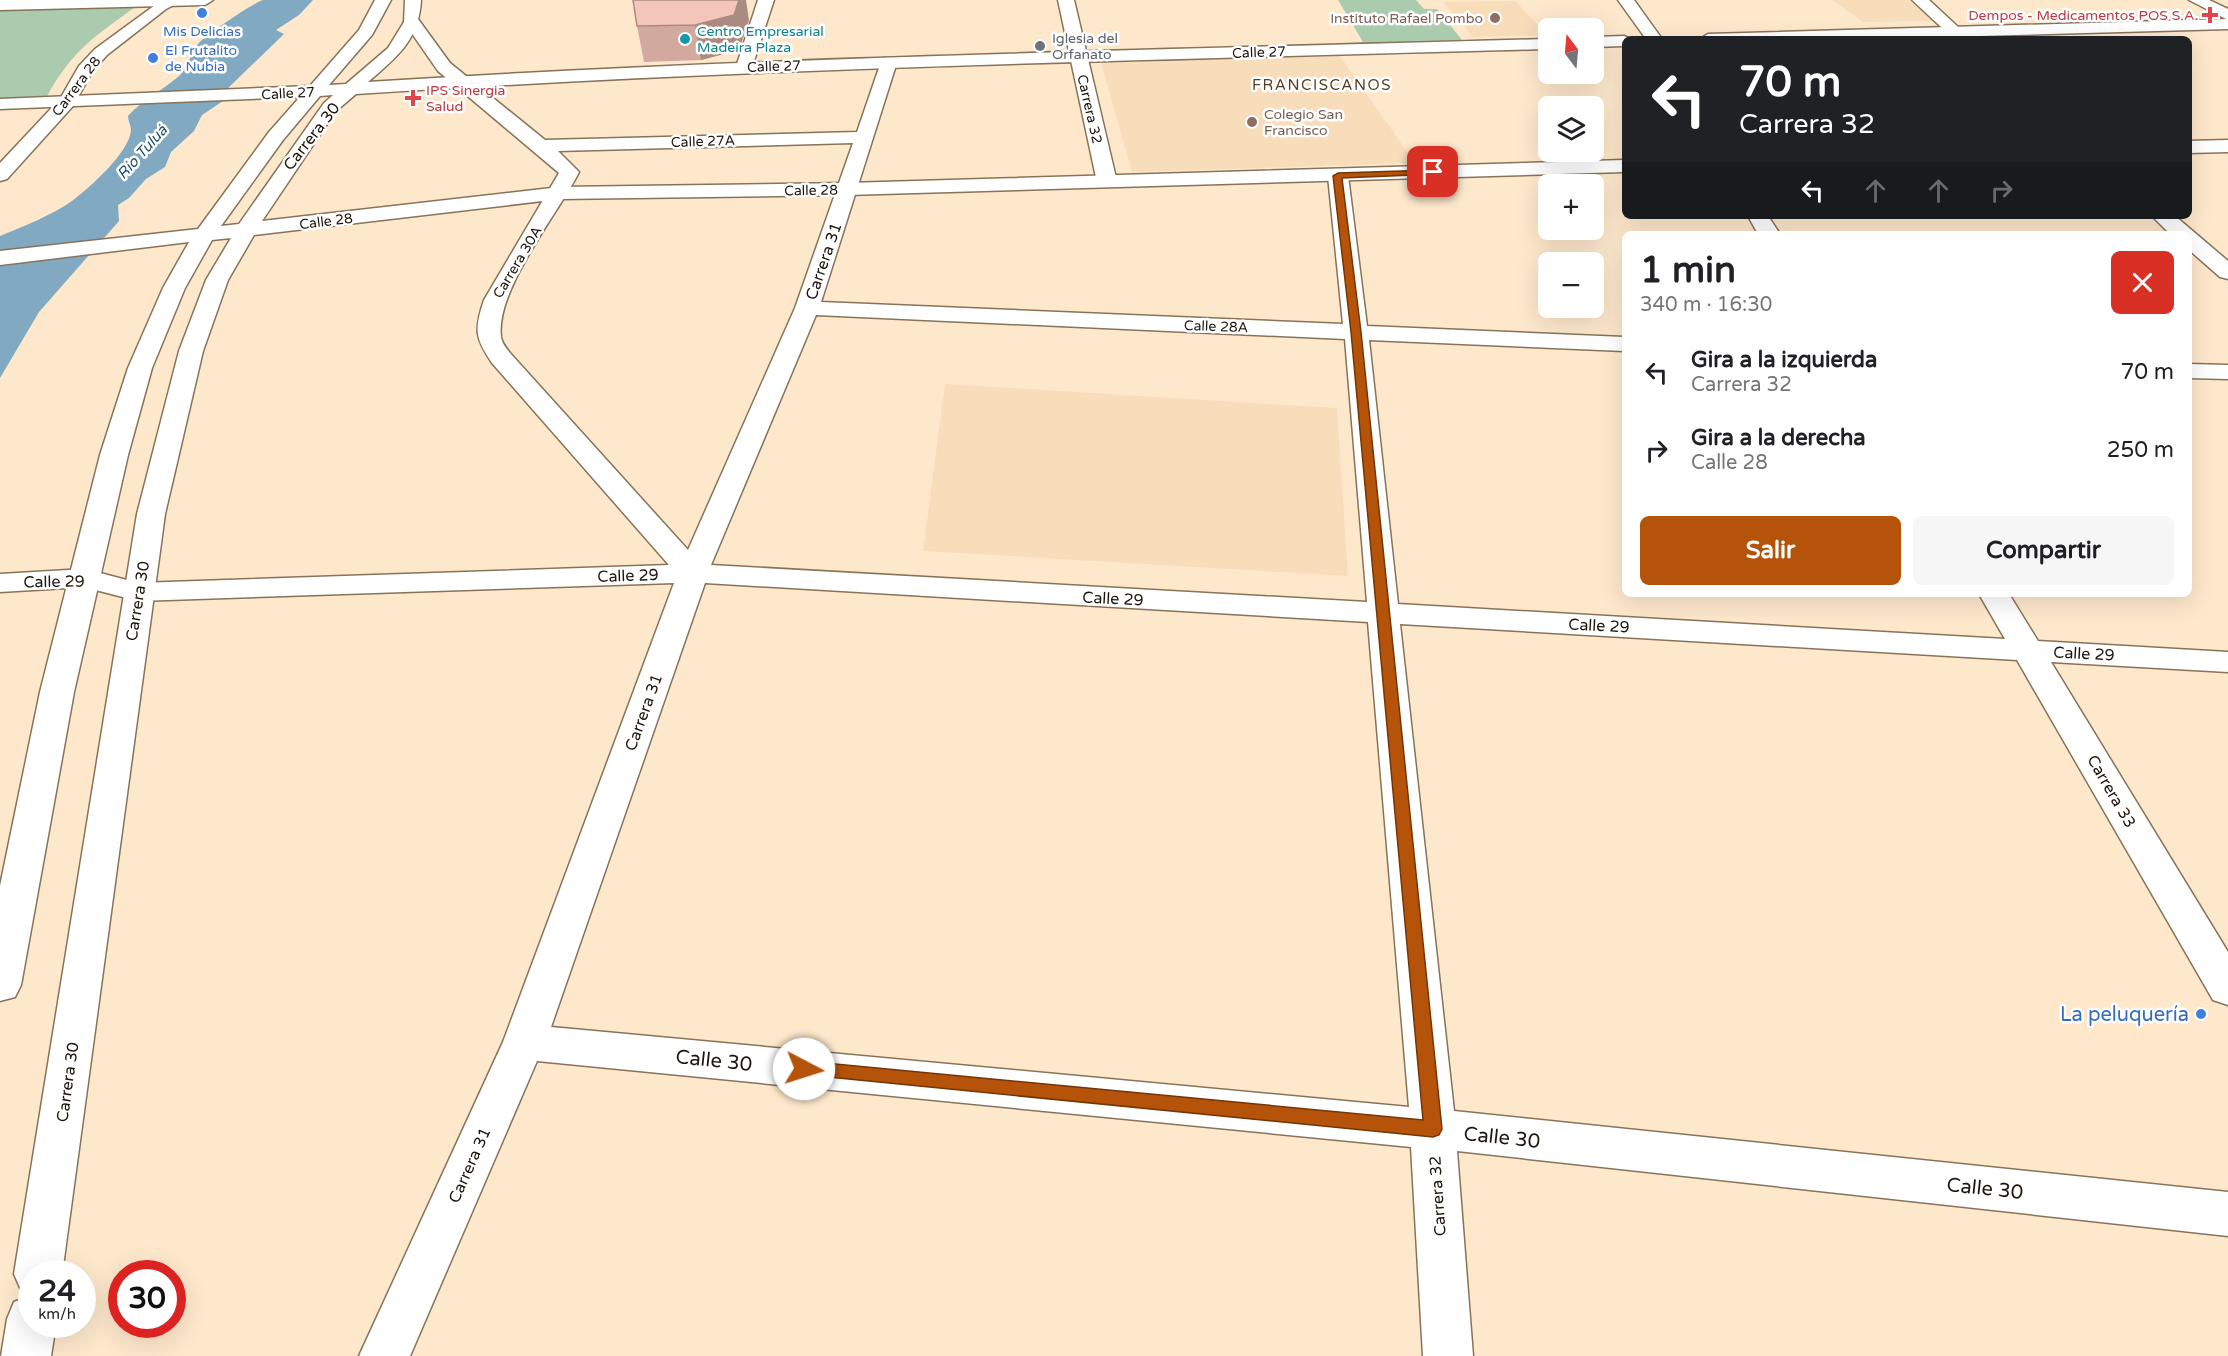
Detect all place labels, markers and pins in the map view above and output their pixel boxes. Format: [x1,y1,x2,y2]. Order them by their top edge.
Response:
marker: Mis Delicias [195,6,209,20]
place label: Dempos - Medicamentos POS S.A. [1968,7,2198,24]
marker: Dempos - Medicamentos POS S.A. [2203,8,2217,22]
place label: Instituto Rafael Pombo [1330,10,1483,27]
marker: Instituto Rafael Pombo [1488,11,1502,25]
place label: Mis Delicias [163,23,241,40]
place label: Centro Empresarial Madeira Plaza [697,23,824,56]
place label: Iglesia del Orfanato [1052,30,1118,63]
marker: Centro Empresarial Madeira Plaza [678,32,692,46]
marker: Iglesia del Orfanato [1033,39,1047,53]
place label: El Frutalito de Nubia [165,42,237,75]
marker: El Frutalito de Nubia [146,51,160,65]
place label: IPS Sinergia Salud [426,82,505,115]
marker: IPS Sinergia Salud [404,89,422,107]
place label: Colegio San Francisco [1264,106,1343,139]
marker: Colegio San Francisco [1245,115,1259,129]
pin [1407,146,1458,197]
place label: La peluquería [2060,1003,2189,1027]
marker: La peluquería [2194,1007,2208,1021]

